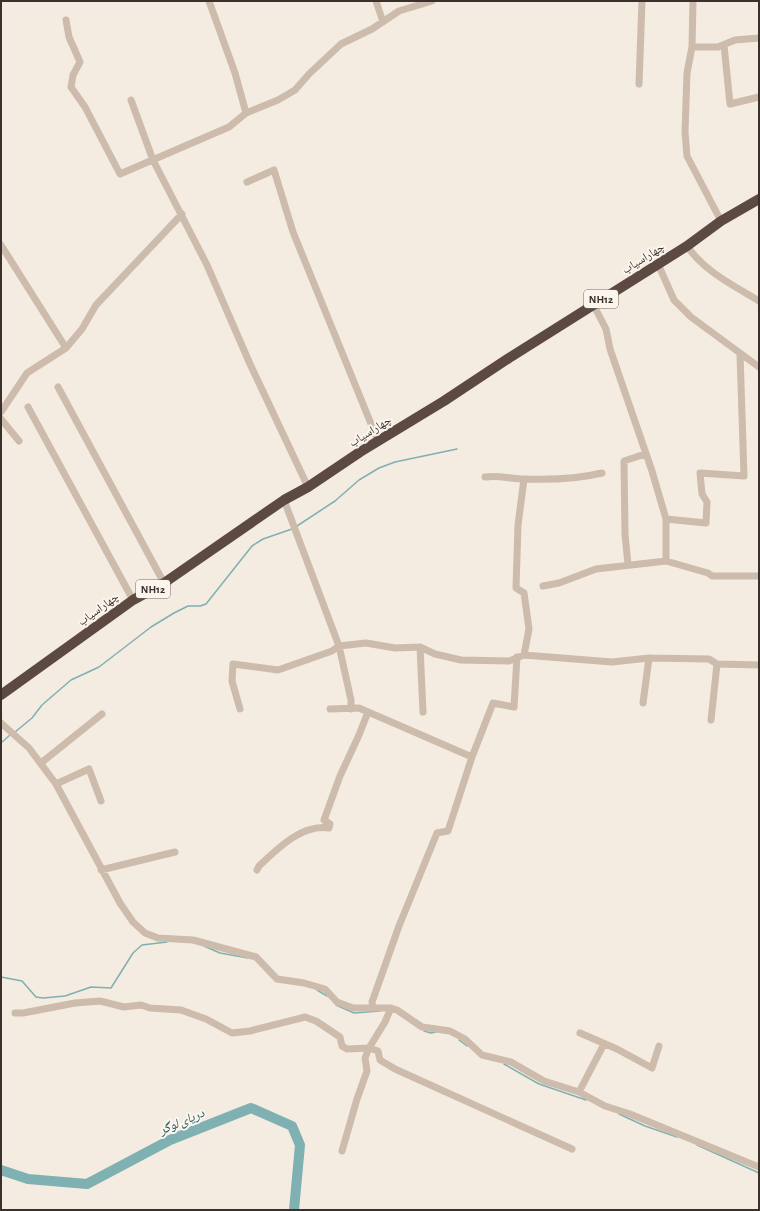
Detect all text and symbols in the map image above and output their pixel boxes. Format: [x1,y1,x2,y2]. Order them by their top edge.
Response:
street label: چهاراسیاب [620,240,667,277]
road number: NH12 [584,290,618,308]
street label: چهاراسیاب [347,413,394,450]
road number: NH12 [136,580,170,598]
street label: چهاراسیاب [75,590,122,629]
water label: دریای لوگر [157,1106,207,1139]

